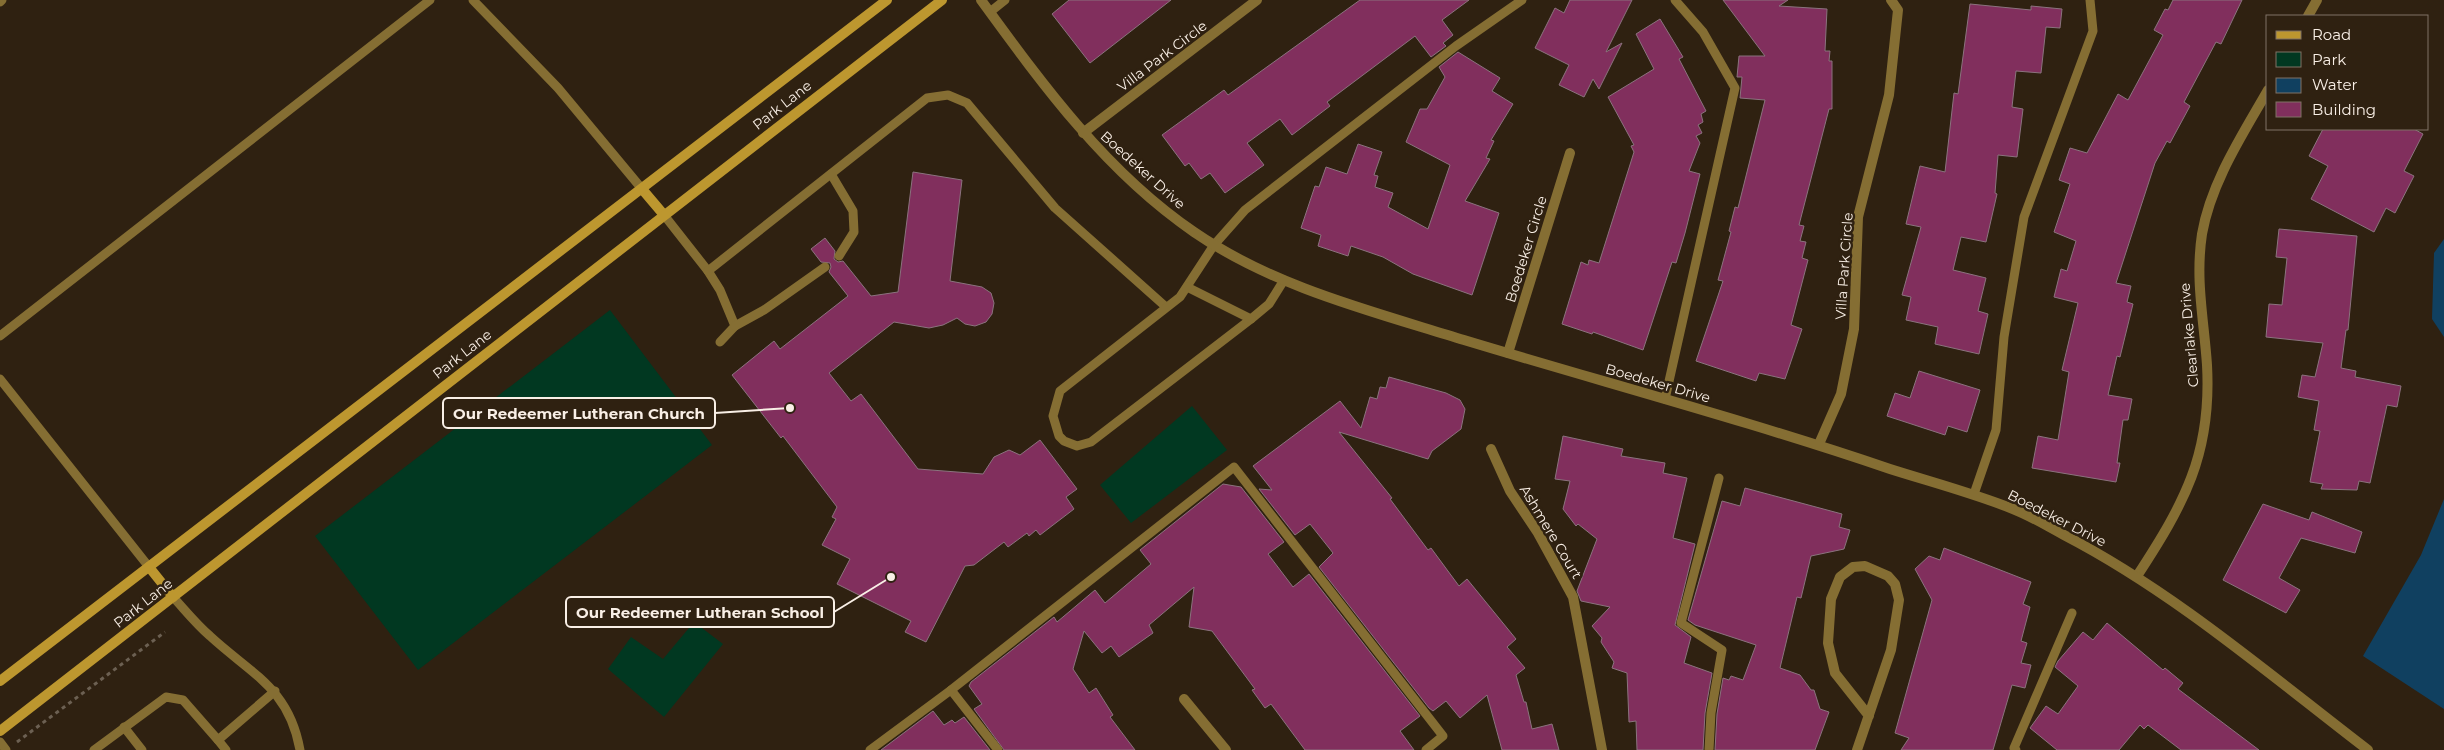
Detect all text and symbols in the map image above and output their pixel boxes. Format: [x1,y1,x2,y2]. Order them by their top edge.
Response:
legend [2266,15,2429,130]
street label: Villa Park Circle [1114,16,1210,96]
text: Road [2312,25,2351,44]
text: Park [2312,50,2346,69]
text: Water [2312,75,2358,94]
street label: Park Lane [749,76,815,134]
text: Building [2312,100,2376,119]
street label: Boedeker Drive [1097,127,1189,213]
street label: Boedeker Circle [1501,193,1551,305]
street label: Villa Park Circle [1831,212,1857,320]
street label: Clearlake Drive [2175,282,2203,388]
street label: Park Lane [429,325,495,383]
street label: Boedeker Drive [1603,359,1713,407]
callout: Our Redeemer Lutheran Church [443,398,715,428]
text: Our Redeemer Lutheran Church [453,404,705,423]
street label: Ashmere Court [1516,482,1586,583]
street label: Boedeker Drive [2005,485,2109,551]
street label: Park Lane [110,574,176,632]
callout: Our Redeemer Lutheran School [566,597,834,627]
text: Our Redeemer Lutheran School [576,603,824,622]

